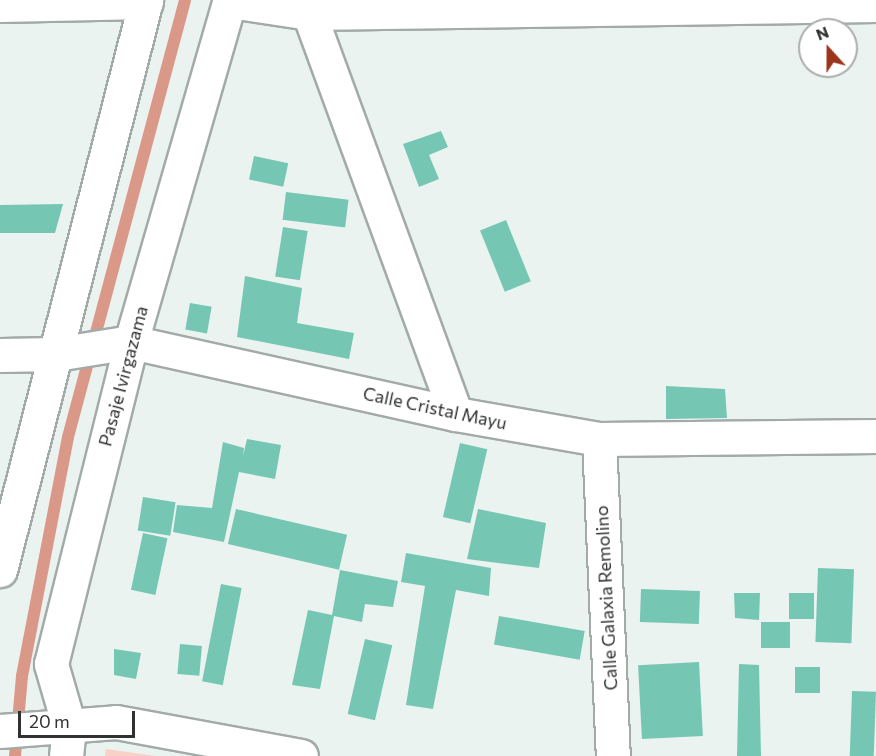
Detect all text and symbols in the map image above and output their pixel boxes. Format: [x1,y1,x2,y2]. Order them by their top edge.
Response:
north arrow [798,18,858,78]
text: N [813,22,831,44]
street label: Pasaje Ivirgazama [94,303,152,449]
street label: Calle Cristal Mayu [361,382,509,434]
street label: Calle Galaxia Remolino [590,505,622,691]
scale bar [21,699,138,737]
text: 20 m [29,710,70,732]

